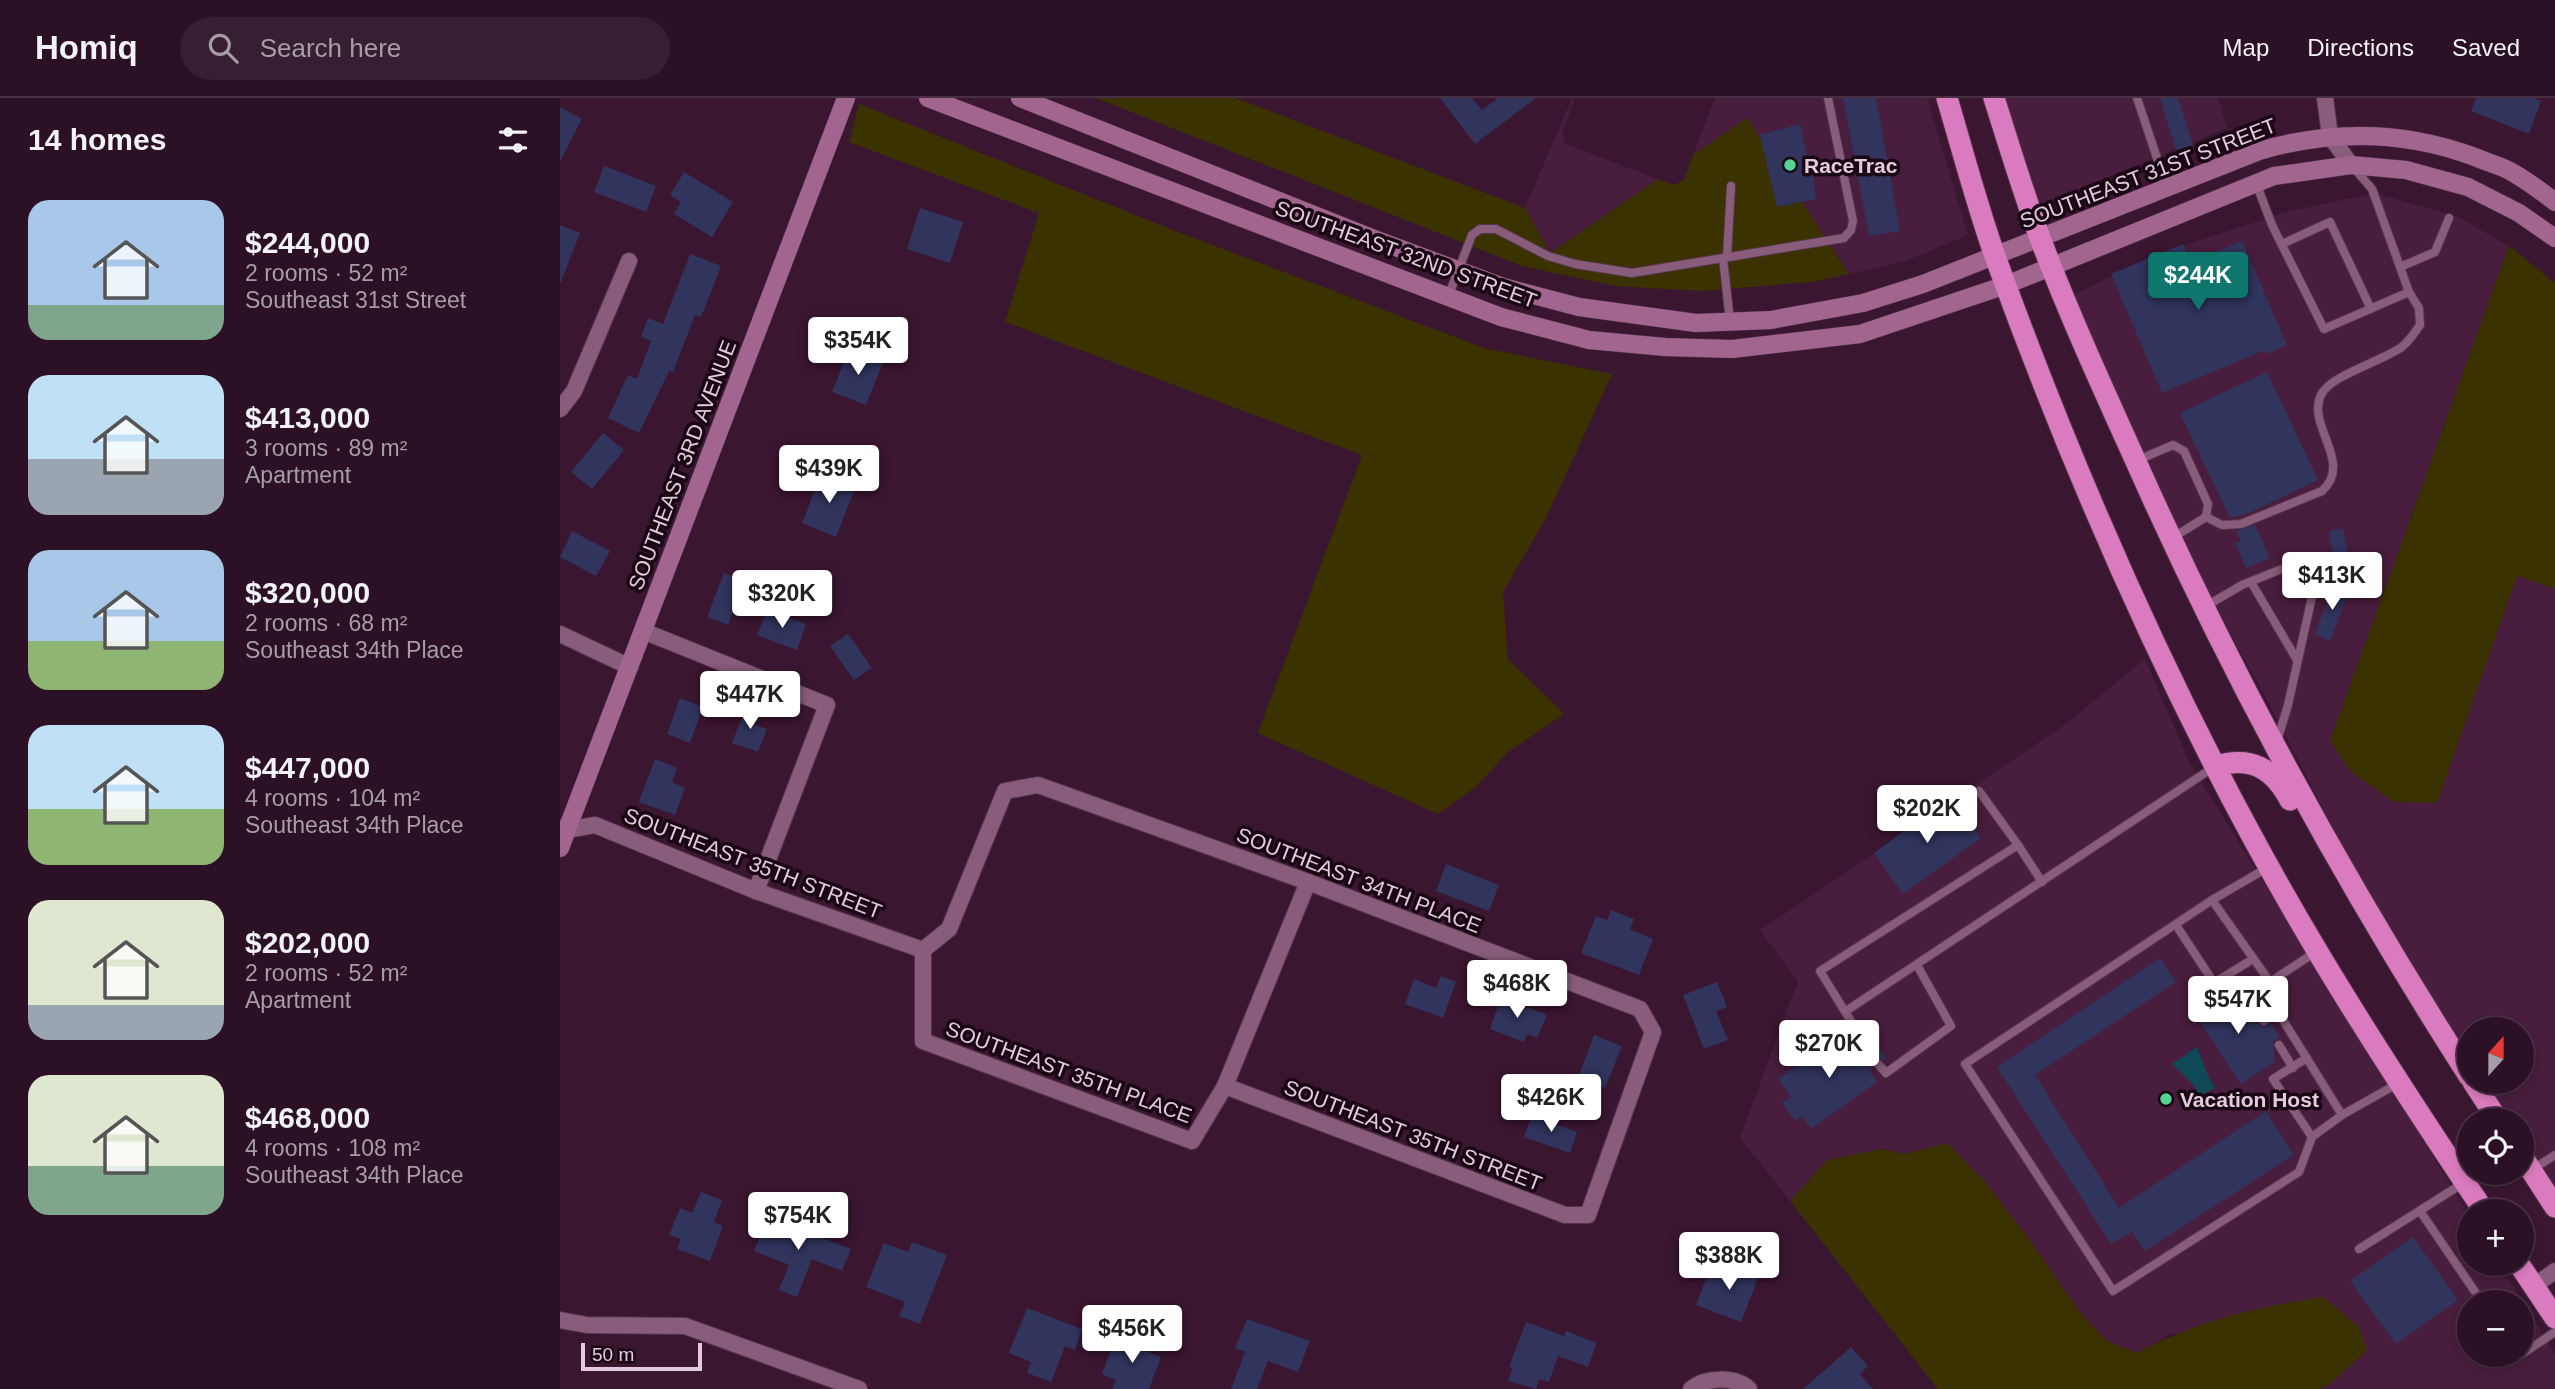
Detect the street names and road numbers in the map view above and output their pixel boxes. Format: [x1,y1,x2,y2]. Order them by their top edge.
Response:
street label: SOUTHEAST 31ST STREET [2017,113,2279,233]
street label: SOUTHEAST 32ND STREET [1272,196,1540,312]
street label: SOUTHEAST 3RD AVENUE [624,337,740,593]
street label: SOUTHEAST 35TH STREET [621,803,885,923]
street label: SOUTHEAST 34TH PLACE [1234,823,1484,937]
street label: SOUTHEAST 35TH PLACE [943,1017,1195,1127]
street label: SOUTHEAST 35TH STREET [1281,1075,1545,1195]

